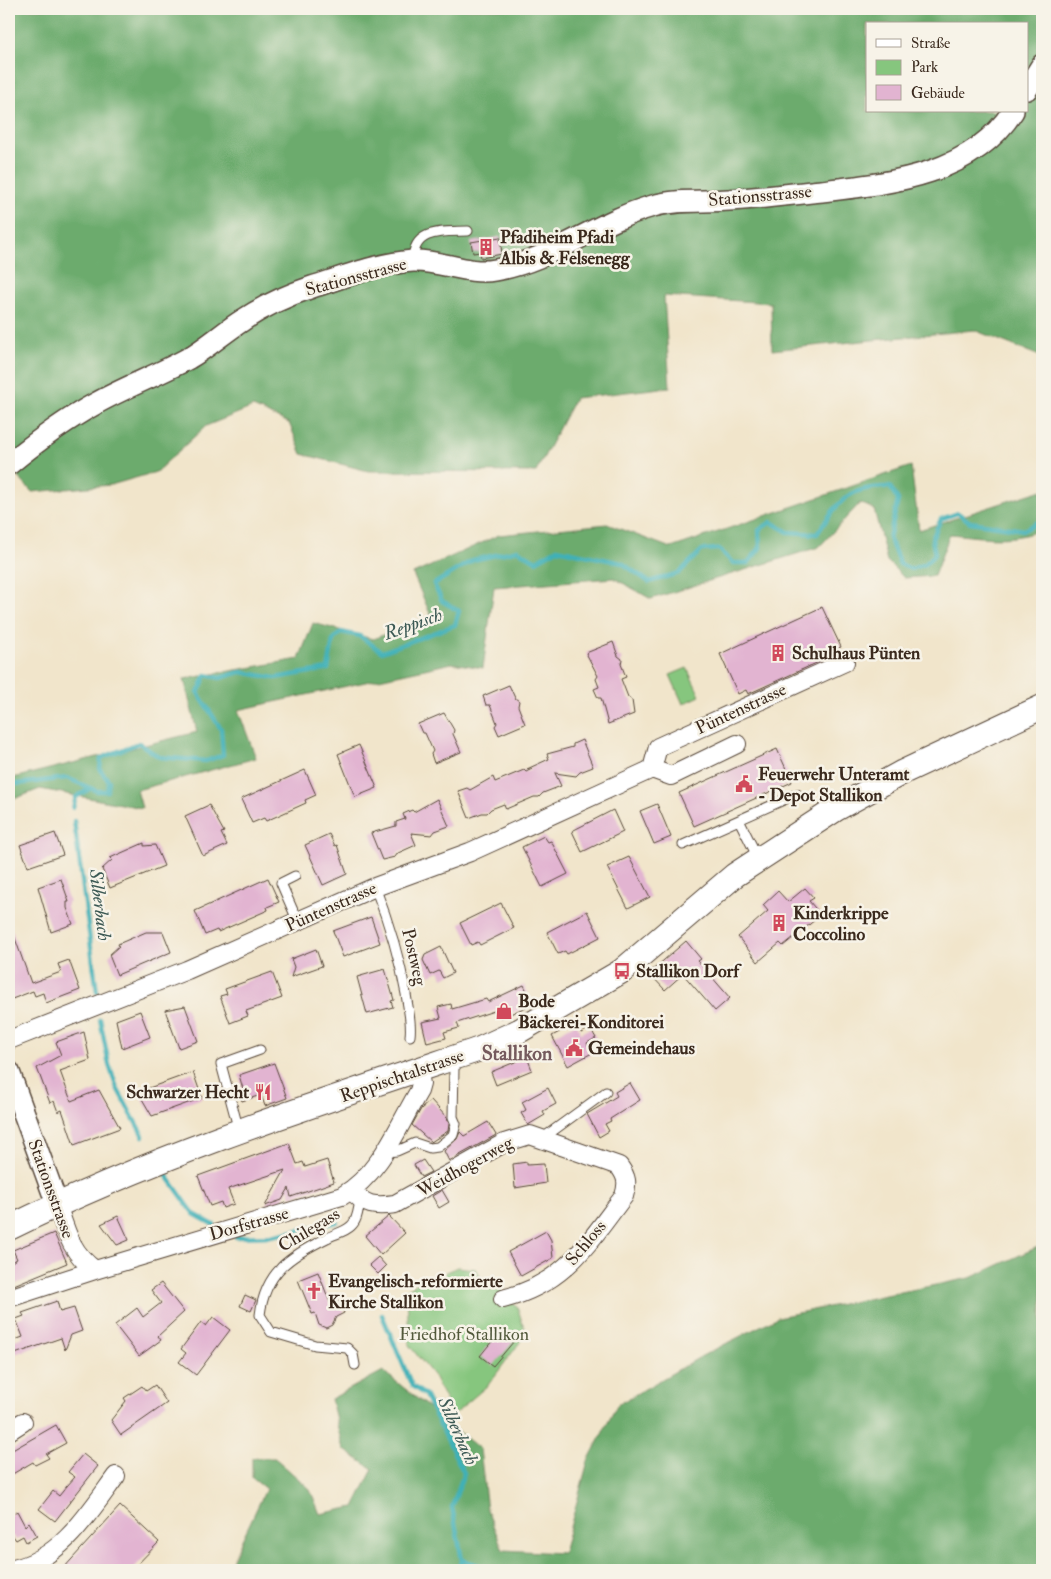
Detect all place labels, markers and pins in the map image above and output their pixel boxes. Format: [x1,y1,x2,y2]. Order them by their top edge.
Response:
place label: Pfadiheim Pfadi Albis & Felsenegg [499,226,631,270]
building icon: Pfadiheim Pfadi Albis & Felsenegg [476,237,496,257]
place label: Schulhaus Pünten [792,642,921,665]
building icon: Schulhaus Pünten [768,643,788,663]
place label: Feuerwehr Unteramt - Depot Stallikon [758,763,909,807]
public building icon: Feuerwehr Unteramt - Depot Stallikon [734,774,754,794]
place label: Kinderkrippe Coccolino [793,902,889,946]
building icon: Kinderkrippe Coccolino [769,913,789,933]
place label: Stallikon Dorf [636,960,742,983]
bus stop icon: Stallikon Dorf [612,961,632,981]
place label: Bode Bäckerei-Konditorei [518,990,664,1034]
shop icon: Bode Bäckerei-Konditorei [494,1001,514,1021]
place label: Gemeindehaus [588,1037,695,1060]
public building icon: Gemeindehaus [564,1038,584,1058]
place label: Schwarzer Hecht [126,1081,249,1104]
restaurant icon: Schwarzer Hecht [253,1082,273,1102]
place label: Evangelisch-reformierte Kirche Stallikon [328,1270,503,1314]
church icon: Evangelisch-reformierte Kirche Stallikon [304,1281,324,1301]

